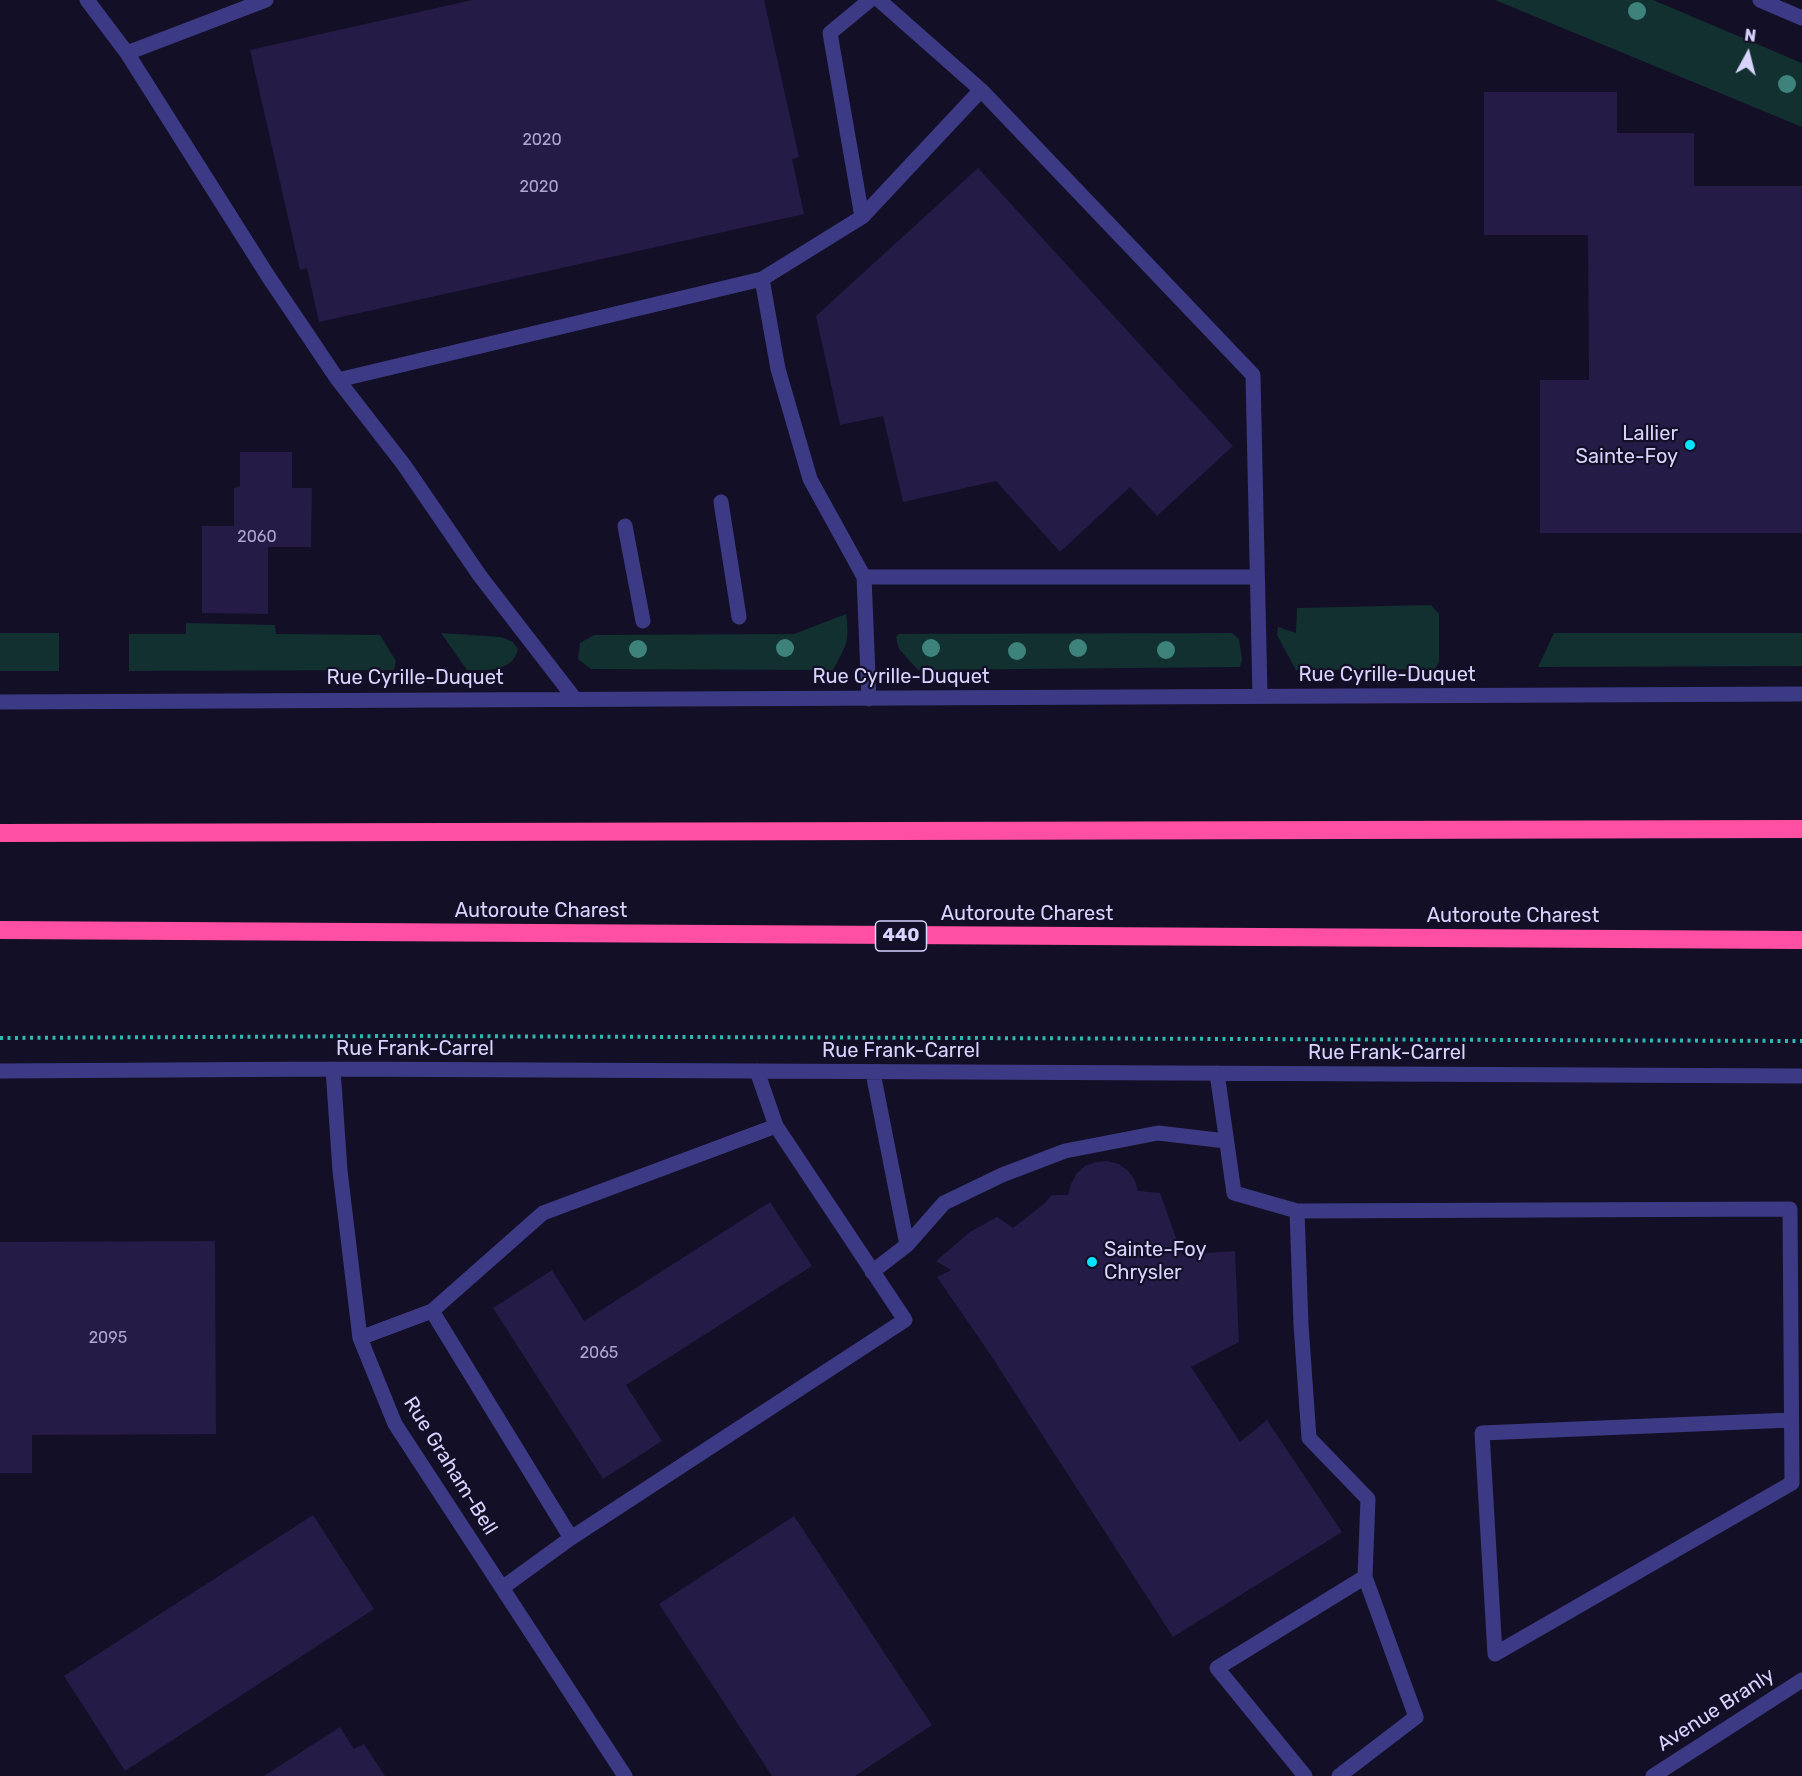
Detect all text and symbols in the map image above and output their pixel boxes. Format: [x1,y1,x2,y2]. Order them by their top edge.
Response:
north arrow [1718,24,1778,84]
text: N [1743,26,1757,46]
house number: 2020 [522,130,562,150]
house number: 2020 [519,177,559,197]
place label: Lallier Sainte-Foy [1576,422,1678,469]
marker: Lallier Sainte-Foy [1683,438,1697,452]
house number: 2060 [237,527,277,547]
street label: Rue Cyrille-Duquet [1298,663,1476,687]
street label: Rue Cyrille-Duquet [812,665,990,689]
street label: Rue Cyrille-Duquet [326,666,504,690]
street label: Autoroute Charest [455,899,627,923]
street label: Autoroute Charest [941,902,1113,926]
street label: Autoroute Charest [1427,904,1599,928]
road number: 440 [876,921,926,951]
street label: Rue Frank-Carrel [336,1037,494,1061]
street label: Rue Frank-Carrel [822,1039,980,1063]
street label: Rue Frank-Carrel [1308,1041,1466,1065]
place label: Sainte-Foy Chrysler [1104,1238,1206,1285]
marker: Sainte-Foy Chrysler [1085,1255,1099,1269]
house number: 2095 [89,1328,127,1348]
house number: 2065 [580,1343,618,1363]
street label: Rue Graham-Bell [398,1393,502,1539]
street label: Avenue Branly [1653,1663,1779,1757]

